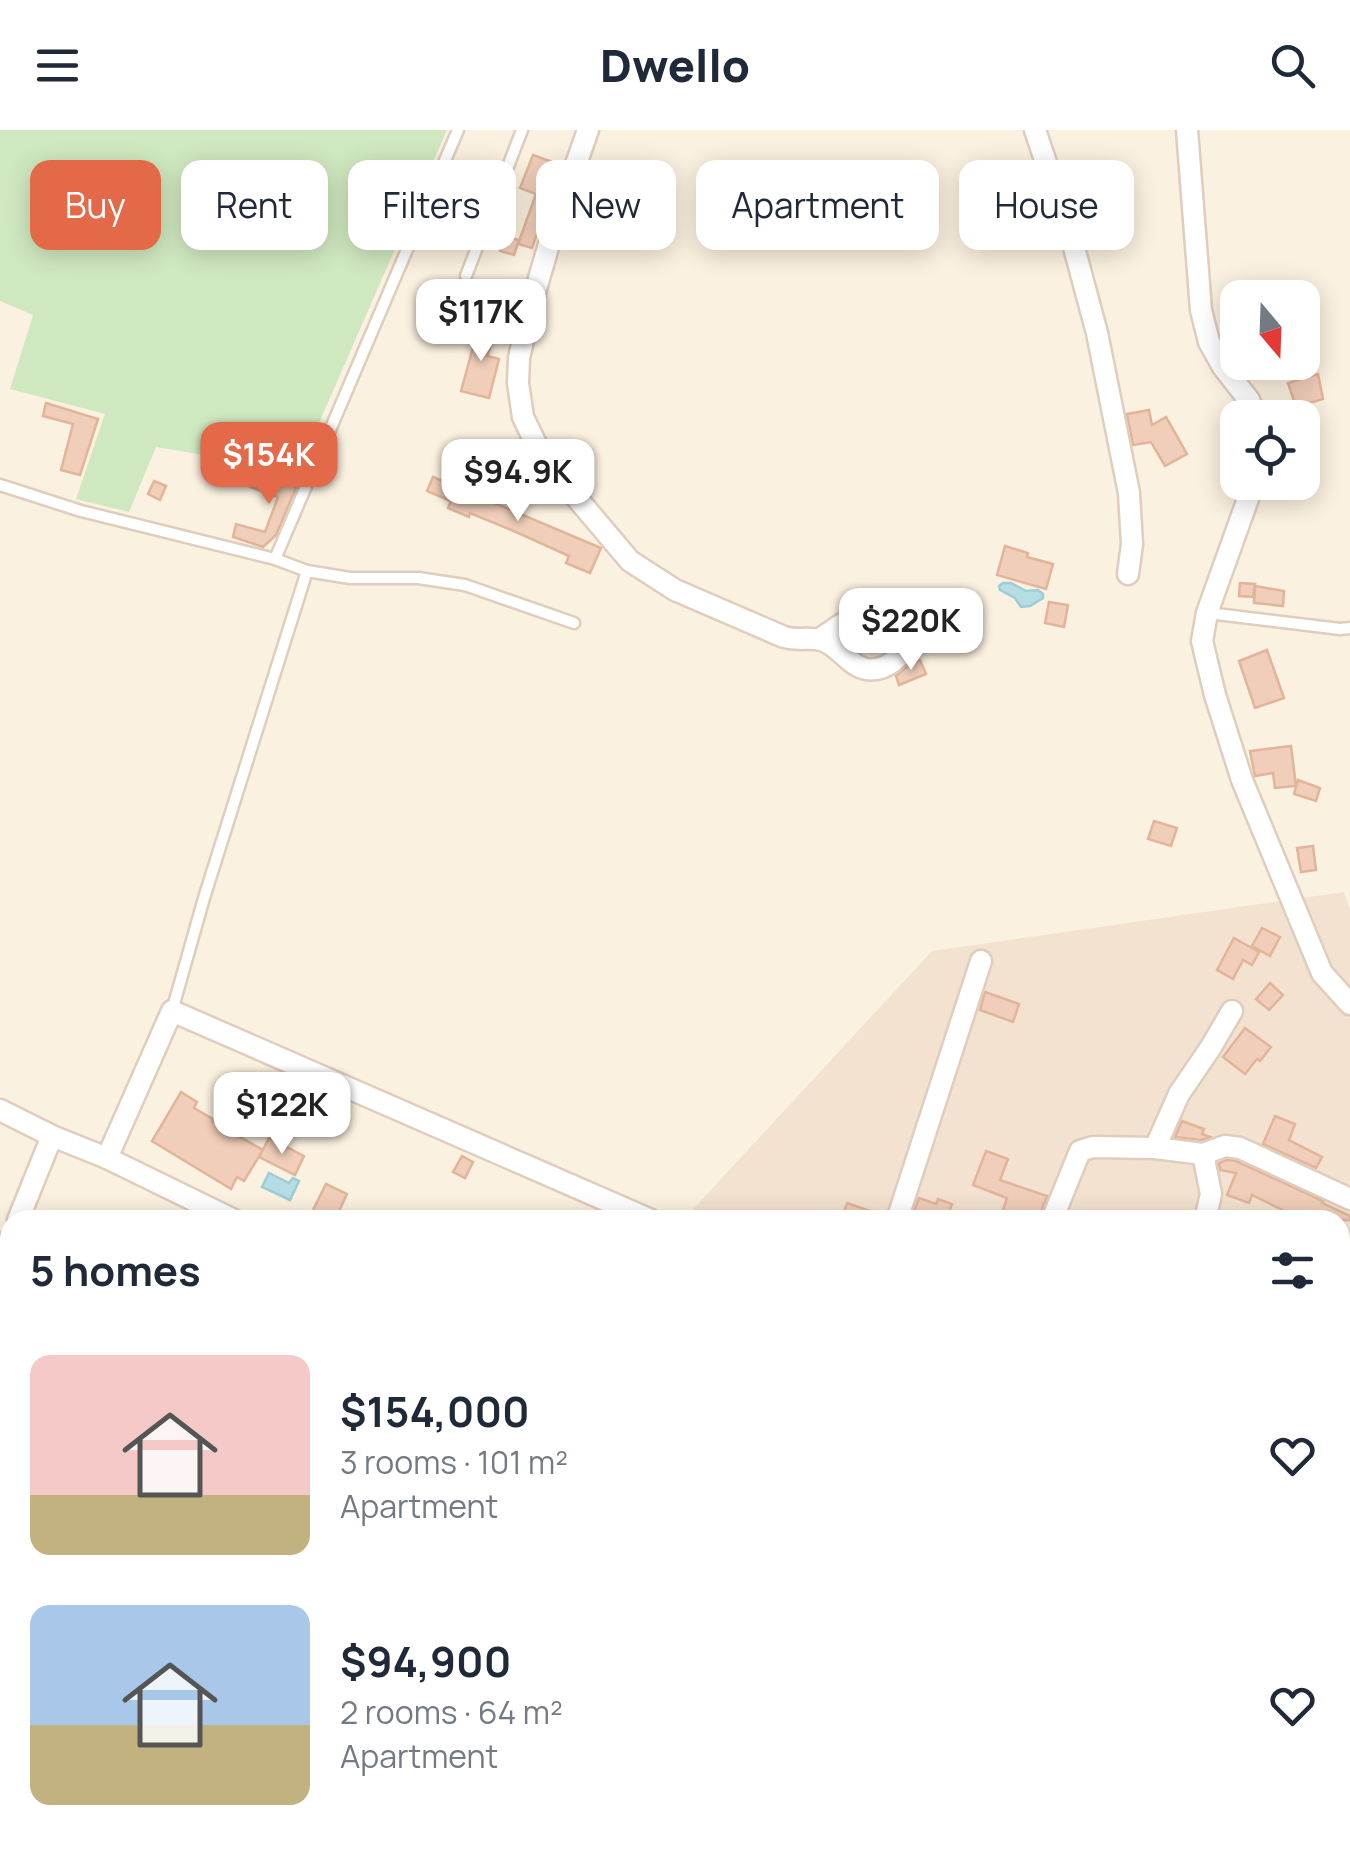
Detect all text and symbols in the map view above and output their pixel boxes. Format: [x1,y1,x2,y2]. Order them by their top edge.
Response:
text: Dwello [600,34,750,96]
icon: menu [30,38,85,93]
icon: search [1265,38,1320,93]
chip: Buy [30,160,161,250]
chip: Rent [181,160,328,250]
chip: Filters [348,160,516,250]
chip: New [536,160,676,250]
chip: Apartment [696,160,939,250]
chip: House [959,160,1134,250]
pin: $117K [411,279,551,364]
north arrow [1220,280,1320,380]
map controls [1220,280,1320,500]
text: $117K [438,289,524,333]
button: locate [1220,400,1320,500]
pin: $154K [199,422,339,507]
text: $154K [222,432,316,476]
pin: $94.9K [437,439,599,524]
text: $94.9K [463,449,573,493]
pin: $220K [841,588,981,673]
text: $220K [861,598,961,642]
pin: $122K [212,1072,352,1157]
text: $122K [236,1082,328,1126]
text: 5 homes [30,1241,201,1299]
icon: filters [1265,1243,1320,1298]
text: $154,000 [340,1382,530,1440]
icon: home [110,1395,230,1515]
icon: heart [1265,1428,1320,1483]
text: 3 rooms · 101 m² [340,1440,568,1484]
text: Apartment [340,1484,498,1528]
text: $94,900 [340,1632,511,1690]
icon: home [110,1645,230,1765]
icon: heart [1265,1678,1320,1733]
text: 2 rooms · 64 m² [340,1690,563,1734]
text: Apartment [340,1734,498,1778]

